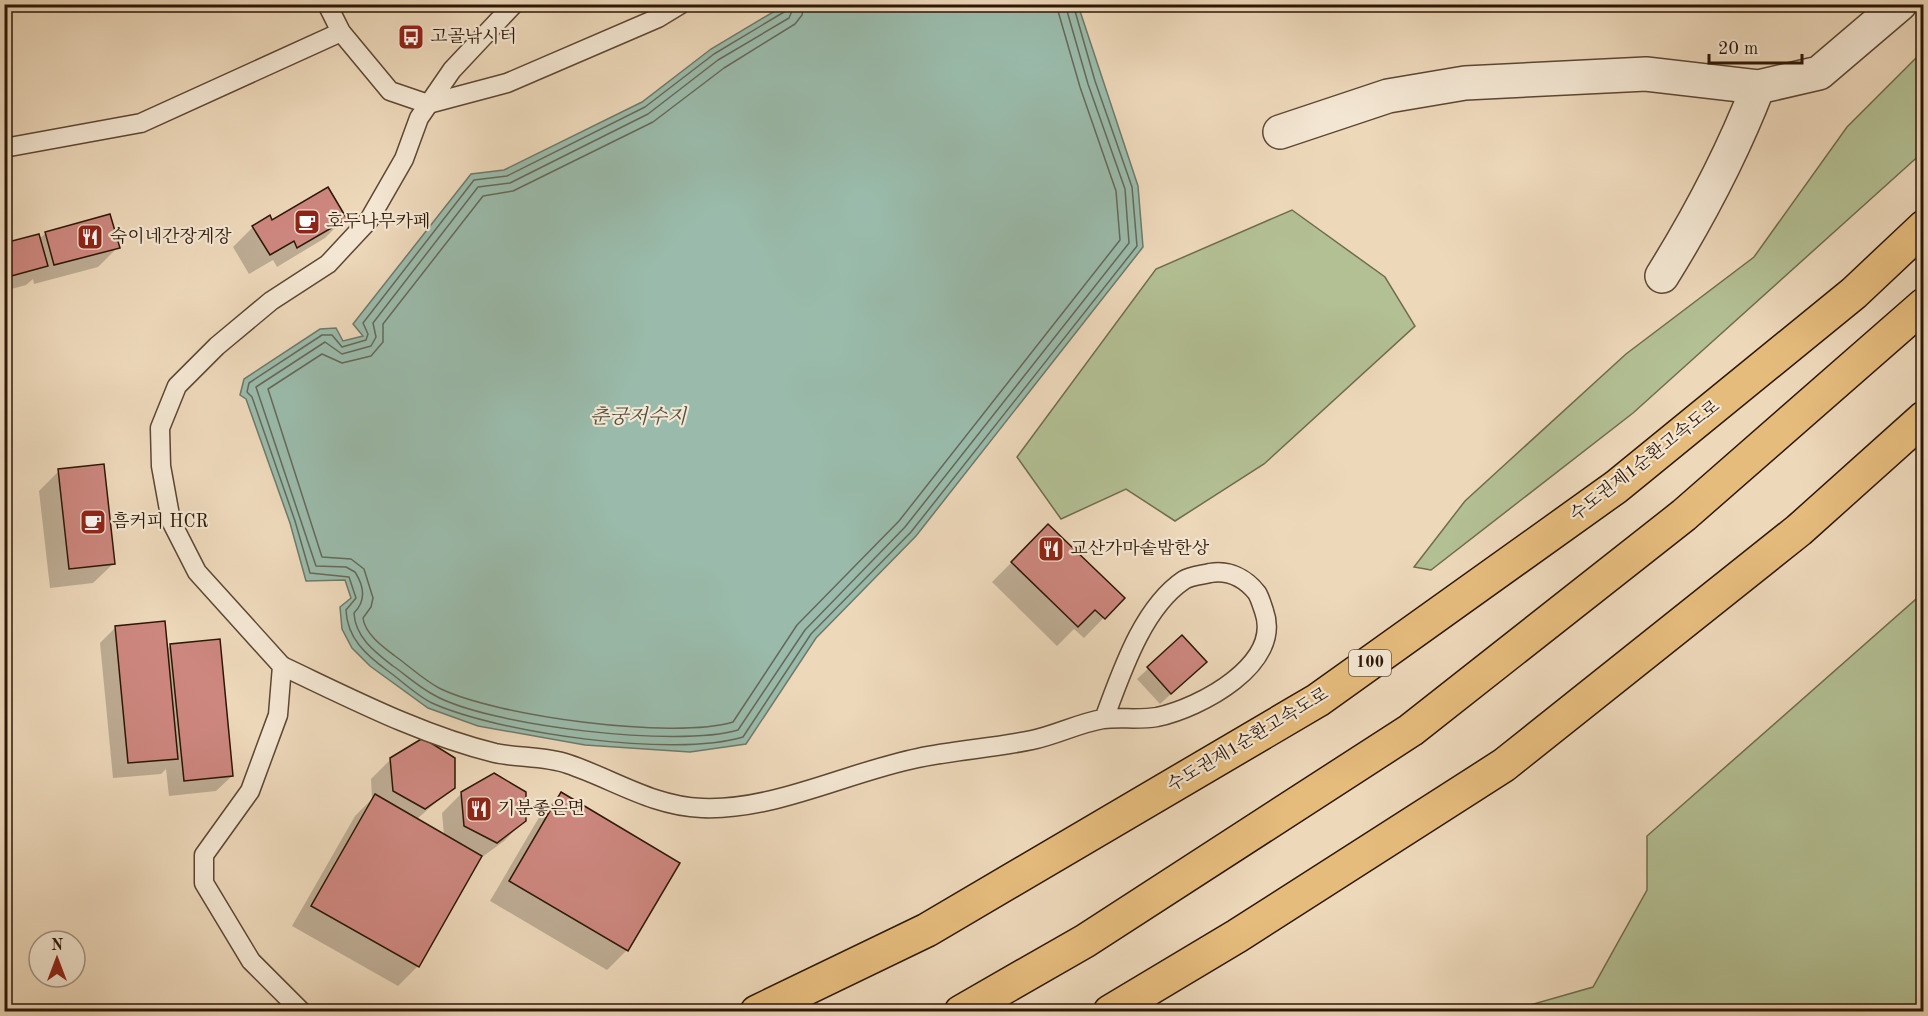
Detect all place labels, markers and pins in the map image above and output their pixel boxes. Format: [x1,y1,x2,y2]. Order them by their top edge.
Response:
bus stop icon: 고골낚시터 [396,22,426,52]
place label: 고골낚시터 [430,27,517,46]
cafe icon: 호두나무카페 [292,207,322,237]
place label: 호두나무카페 [326,211,430,231]
restaurant icon: 숙이네간장게장 [75,222,105,252]
place label: 숙이네간장게장 [110,226,232,246]
cafe icon: 흠커피 HCR [78,507,108,537]
place label: 흠커피 HCR [112,511,208,531]
restaurant icon: 교산가마솥밥한상 [1036,534,1066,564]
place label: 교산가마솥밥한상 [1070,538,1210,558]
restaurant icon: 기분좋은면 [464,794,494,824]
place label: 기분좋은면 [498,798,585,818]

